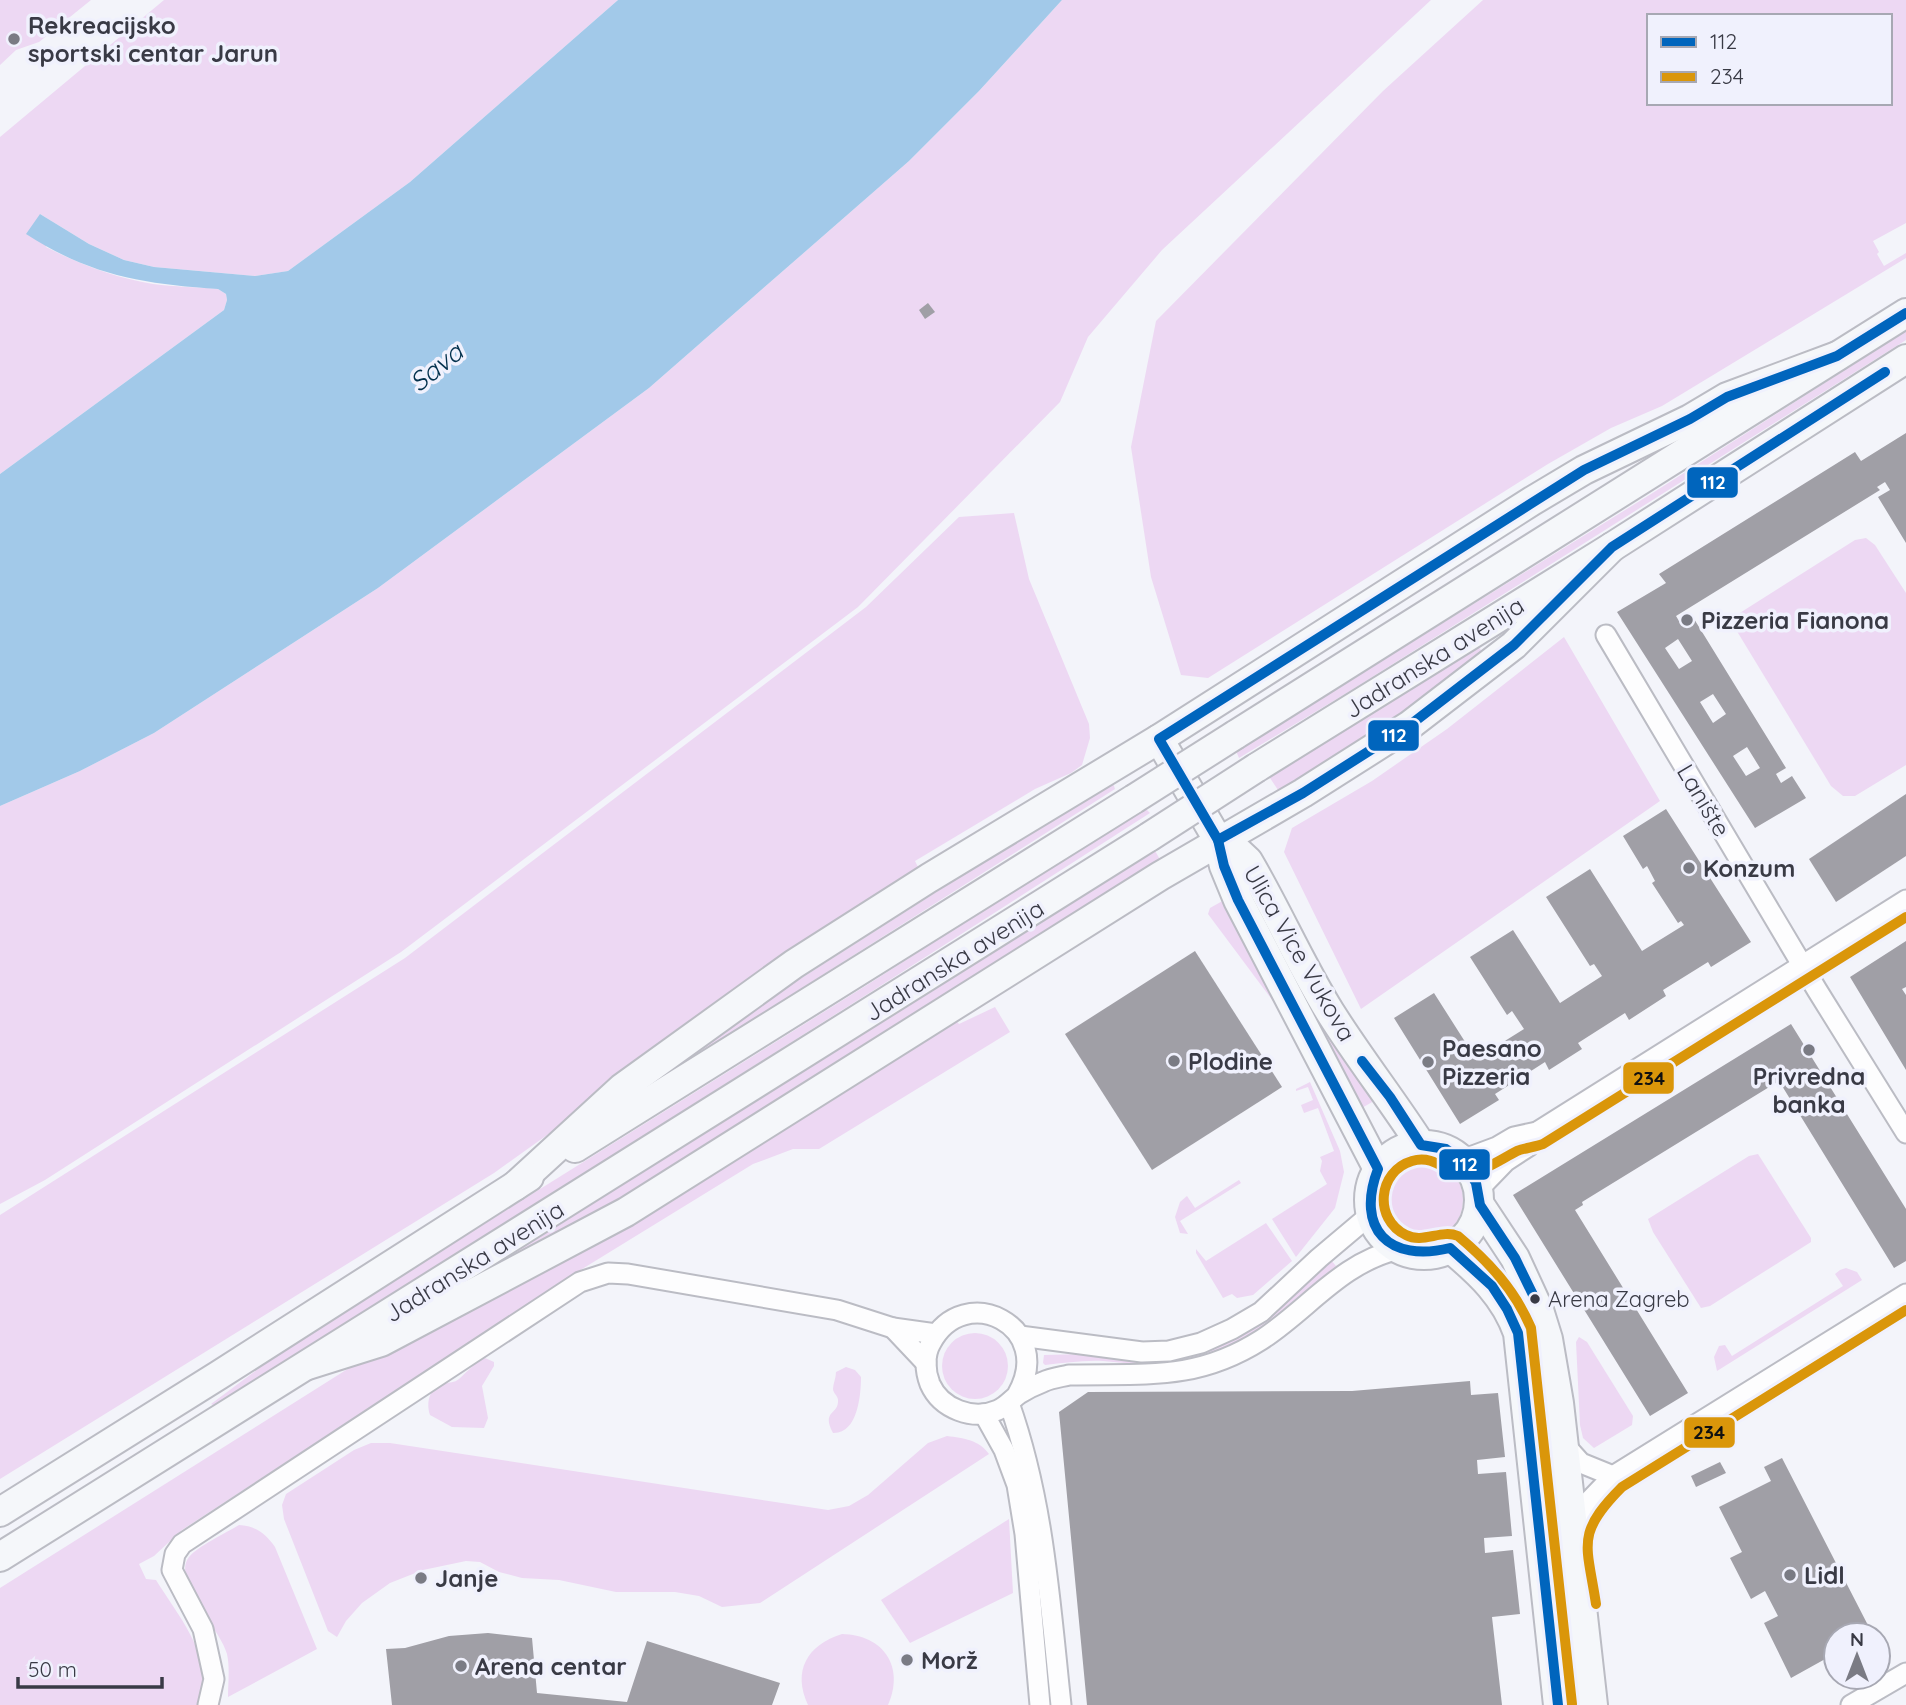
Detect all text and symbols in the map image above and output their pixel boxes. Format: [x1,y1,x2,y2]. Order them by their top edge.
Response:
place label: Rekreacijsko sportski centar Jarun [28,10,278,68]
legend [1647,14,1892,105]
text: 112 [1710,28,1737,54]
marker: Rekreacijsko sportski centar Jarun [6,31,22,47]
text: 234 [1710,63,1744,89]
water label: Sava [402,335,470,399]
line badge: 112 [1686,466,1739,499]
text: 112 [1700,470,1726,494]
street label: Jadranska avenija [1339,590,1529,724]
place label: Pizzeria Fianona [1701,605,1889,635]
marker: Pizzeria Fianona [1679,612,1695,628]
line badge: 112 [1367,719,1420,752]
text: 112 [1381,723,1407,747]
street label: Lanište [1671,758,1737,842]
place label: Konzum [1703,853,1795,883]
street label: Ulica Vice Vukova [1237,860,1363,1046]
marker: Konzum [1681,860,1697,876]
street label: Jadranska avenija [859,893,1049,1027]
place label: Paesano Pizzeria [1442,1033,1542,1091]
marker: Privredna banka [1801,1042,1817,1058]
place label: Plodine [1188,1046,1273,1076]
marker: Plodine [1166,1053,1182,1069]
marker: Paesano Pizzeria [1420,1054,1436,1070]
line badge: 234 [1622,1061,1675,1095]
place label: Privredna banka [1753,1061,1865,1119]
text: 234 [1633,1066,1665,1090]
line badge: 112 [1438,1148,1491,1181]
text: 112 [1452,1152,1478,1176]
street label: Jadranska avenija [379,1194,569,1328]
place label: Arena Zagreb [1548,1285,1690,1313]
marker: Arena Zagreb [1528,1292,1542,1306]
line badge: 234 [1683,1416,1736,1449]
text: 234 [1693,1420,1725,1444]
place label: Lidl [1804,1560,1845,1590]
place label: Janje [435,1563,498,1593]
marker: Lidl [1782,1567,1798,1583]
marker: Janje [413,1570,429,1586]
north arrow [1822,1621,1892,1691]
text: N [1850,1627,1864,1651]
place label: Morž [921,1645,978,1675]
scale bar [18,1646,161,1690]
place label: Arena centar [475,1651,627,1681]
marker: Morž [899,1652,915,1668]
text: 50 m [28,1656,77,1682]
marker: Arena centar [453,1658,469,1674]

